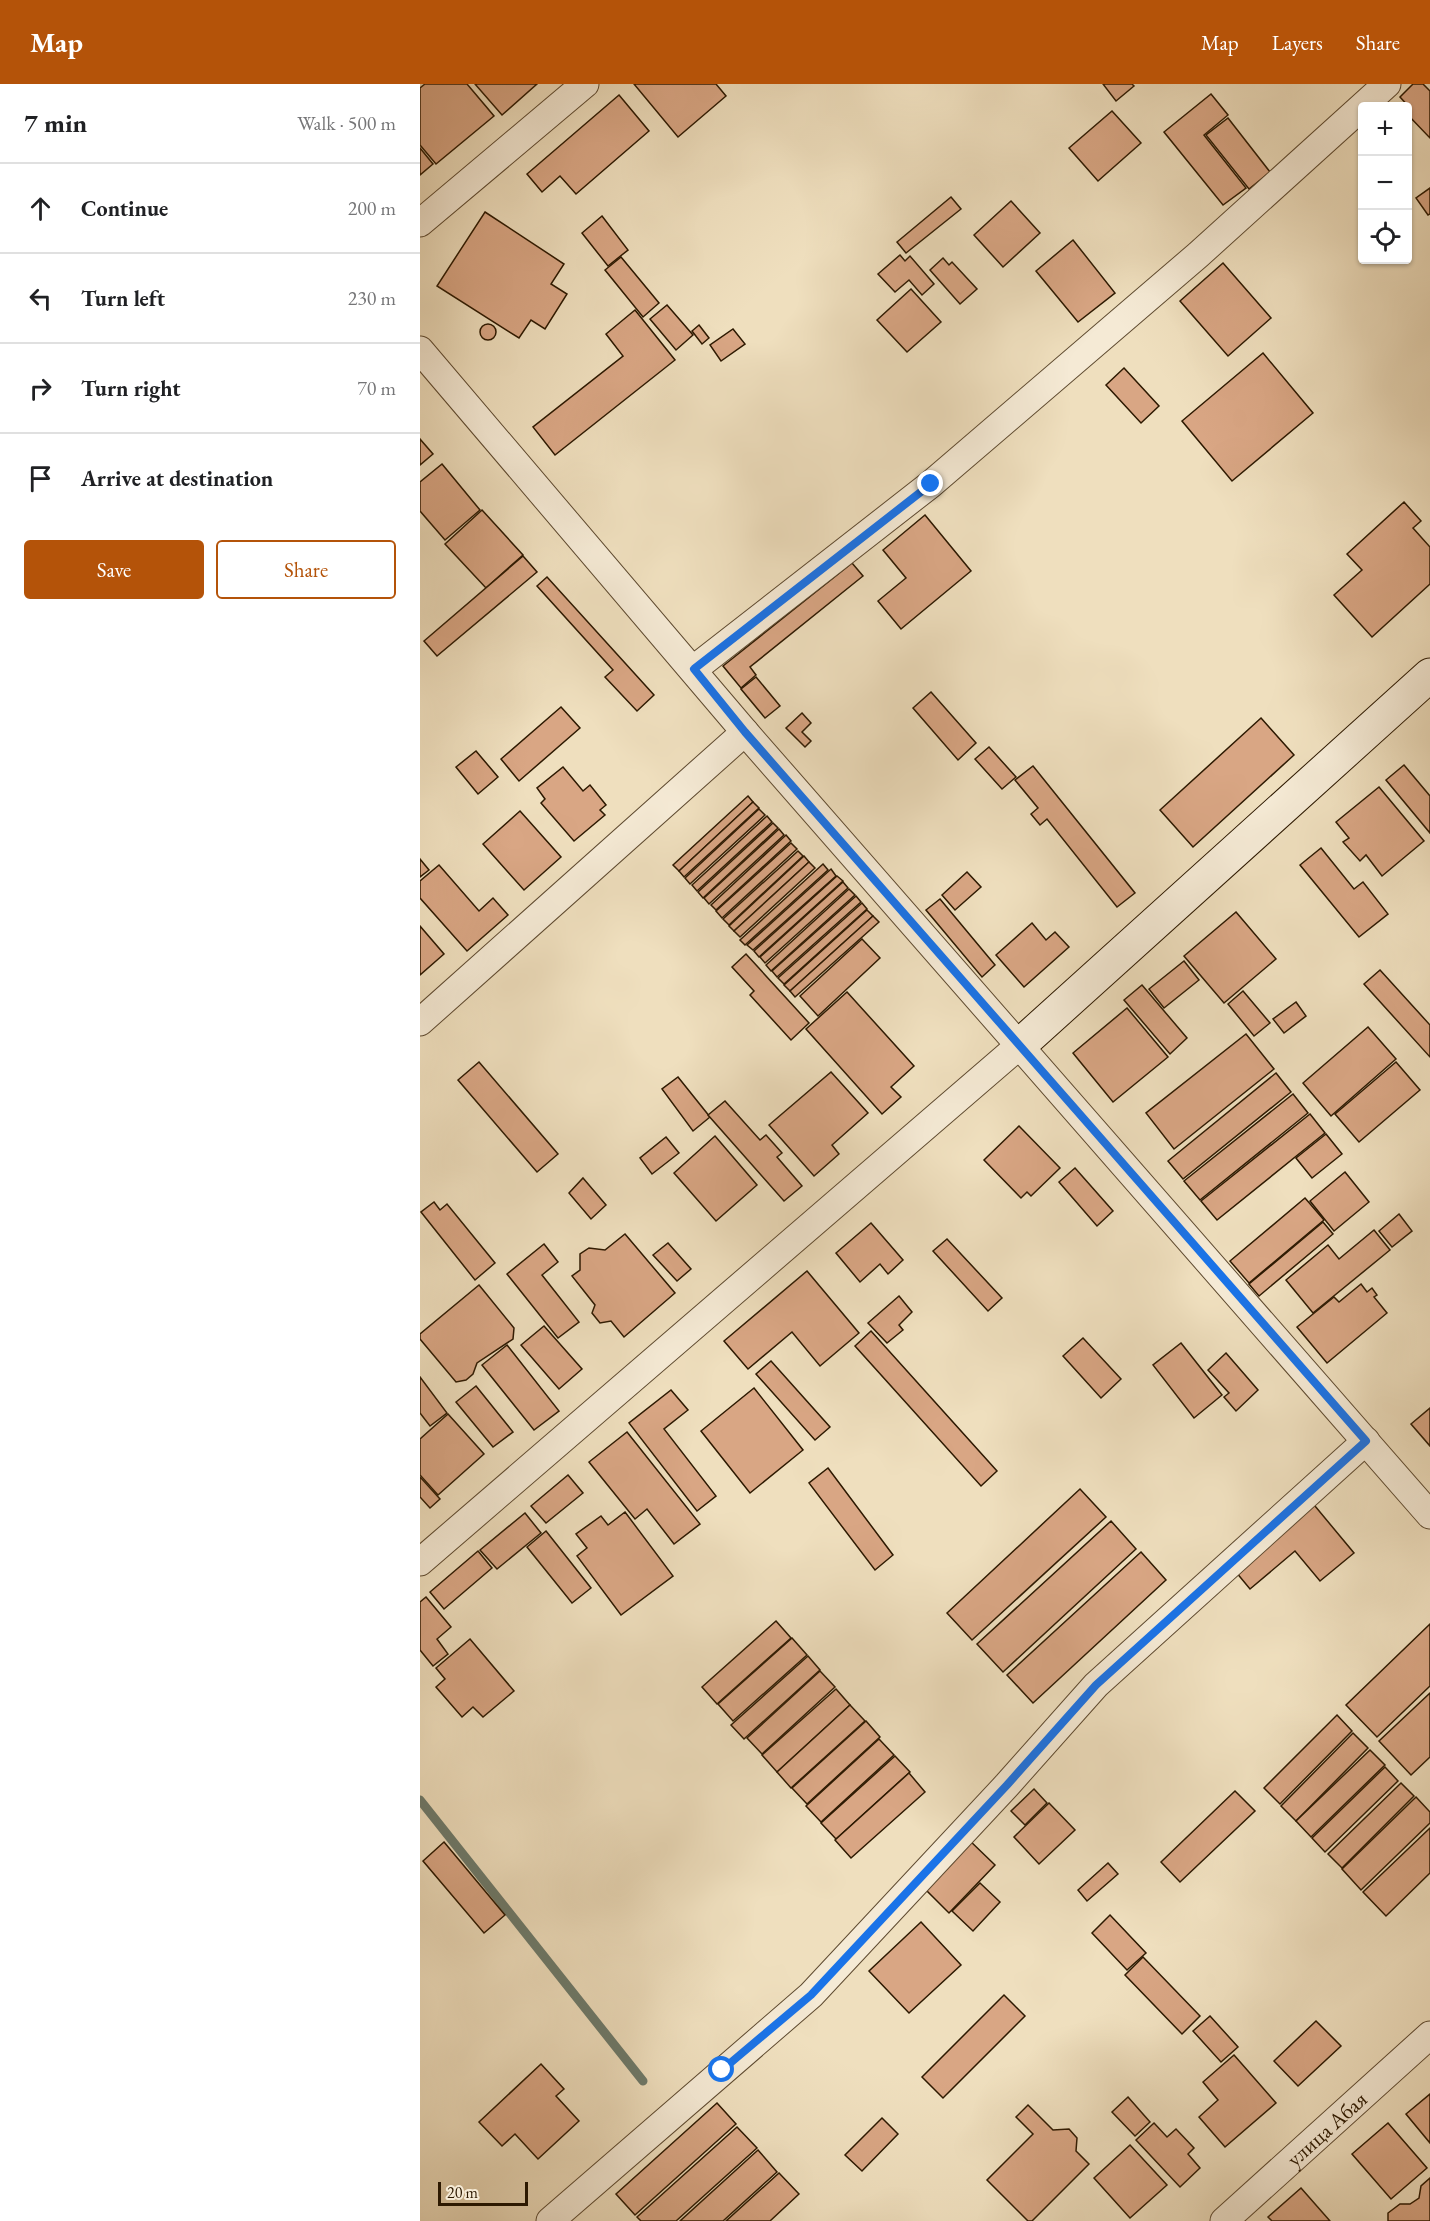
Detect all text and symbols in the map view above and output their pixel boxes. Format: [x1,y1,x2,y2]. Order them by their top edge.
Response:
text: Map [30,24,83,60]
text: Map [1201,29,1239,56]
text: Layers [1272,29,1323,56]
text: Share [1356,29,1400,56]
map controls [1358,102,1412,264]
button: + [1358,102,1412,156]
text: 7 min [24,106,87,140]
text: Walk · 500 m [297,110,396,136]
button: − [1358,156,1412,210]
icon: ahead [24,192,57,225]
text: Continue [81,194,168,223]
text: 200 m [348,195,396,221]
button: locate [1358,210,1412,264]
icon: left [24,282,57,315]
text: Turn left [81,284,165,313]
text: 230 m [348,285,396,311]
icon: right [24,372,57,405]
text: Turn right [81,374,180,403]
text: 70 m [357,375,396,401]
icon: arrive [24,462,57,495]
text: Arrive at destination [81,464,273,493]
route end [917,470,943,496]
button: Save [24,540,204,599]
button: Share [216,540,396,599]
route start [708,2056,734,2082]
street label: улица Абая [1280,2084,1373,2172]
scale bar [438,2179,528,2206]
text: 20 m [447,2182,478,2203]

